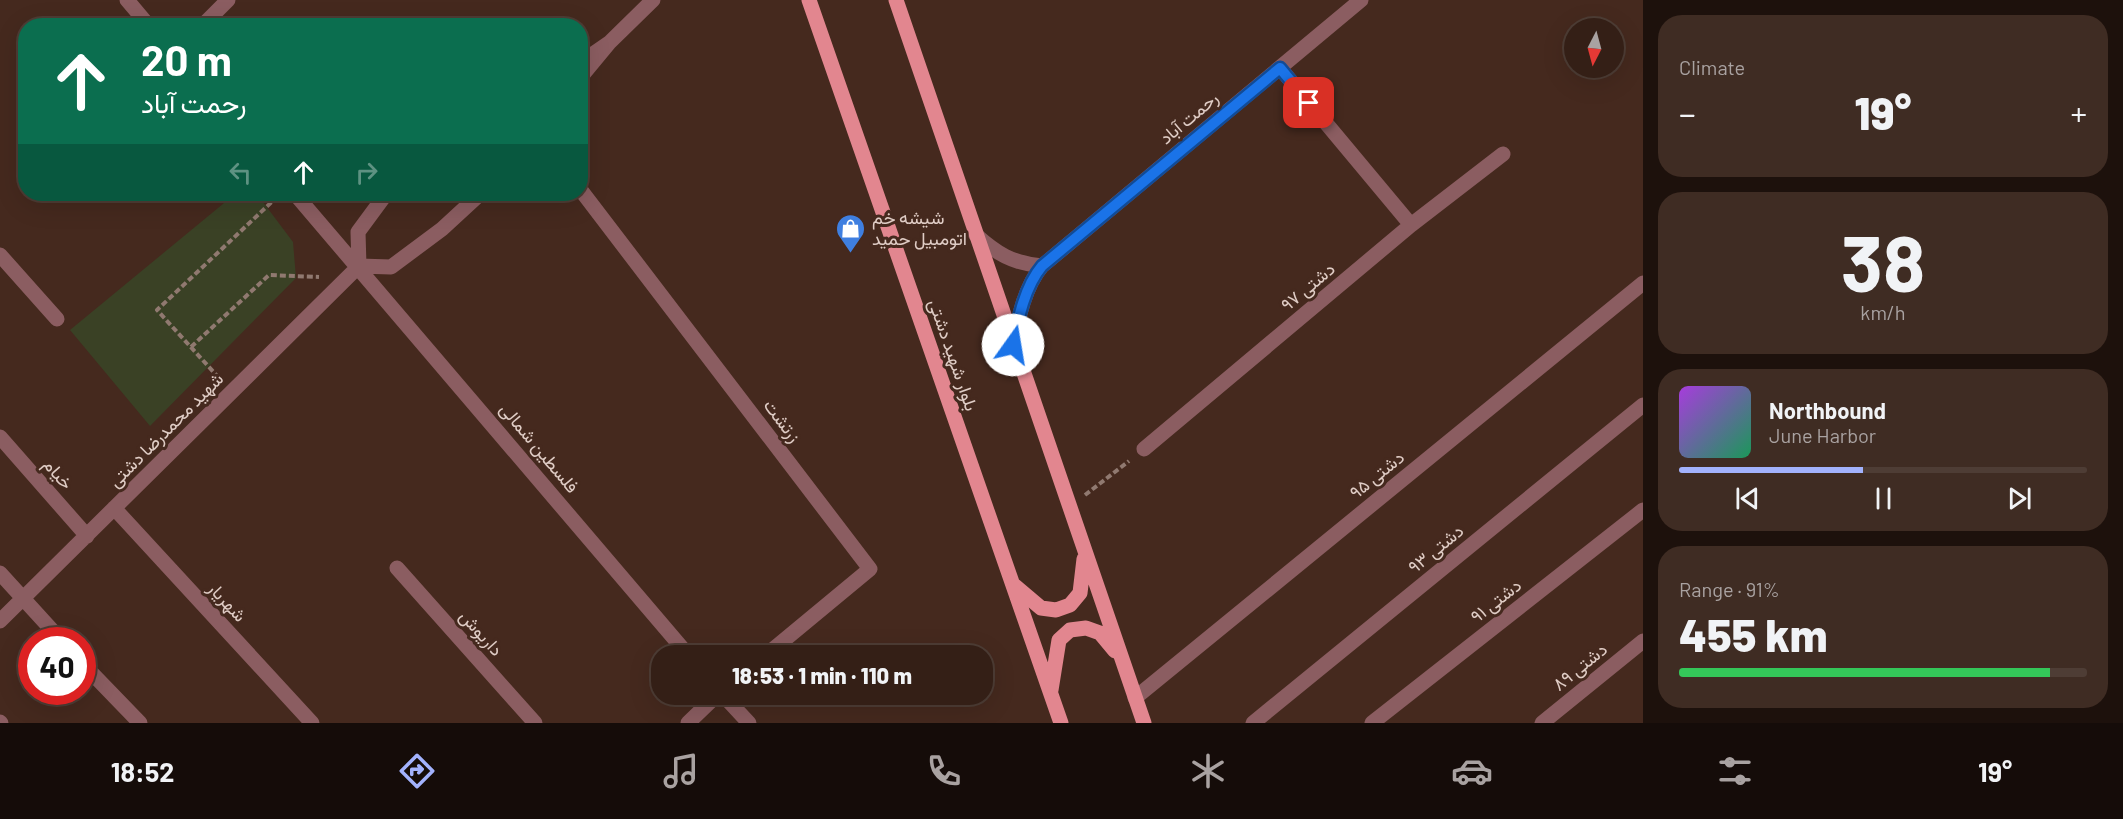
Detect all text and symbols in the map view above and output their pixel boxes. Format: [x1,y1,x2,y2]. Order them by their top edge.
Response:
north arrow [1564,18,1624,78]
map controls [1564,18,1624,78]
text: 20 m [141,34,232,84]
icon: ahead [42,42,120,120]
text: Climate [1679,55,1745,79]
pin [1283,77,1334,128]
text: 19° [1855,85,1911,139]
text: رحمت آباد [141,86,246,118]
street label: رحمت آباد [1154,86,1223,149]
icon: arrive [1292,86,1325,119]
text: − [1679,93,1696,133]
text: + [2071,93,2087,133]
icon: left [224,156,257,189]
icon: ahead [287,156,320,189]
icon: right [350,156,383,189]
place label: شیشه خم اتومبیل حمید [872,206,967,250]
shop icon: شیشه خم اتومبیل حمید [835,212,867,254]
text: 38 [1841,214,1925,308]
street label: دشتی ۹۷ [1276,257,1340,316]
street label: بلوار شهید دشتی [924,296,983,414]
text: km/h [1860,300,1906,324]
position arrow [981,313,1045,377]
street label: شهید محمدرضا دشتی [103,367,228,492]
street label: زرتشت [759,395,806,447]
text: Northbound [1769,397,1886,423]
street label: فلسطین شمالی [495,398,584,498]
text: June Harbor [1769,423,1876,447]
street label: دشتی ۹۵ [1345,446,1409,504]
street label: خیام [38,453,78,495]
icon: previous [1731,482,1764,515]
icon: pause [1867,482,1900,515]
icon: next [2003,482,2036,515]
street label: دشتی ۹۳ [1403,519,1468,578]
street label: دشتی ۹۱ [1466,574,1526,628]
street label: شهریار [202,576,252,627]
text: Range · 91% [1679,577,1780,601]
street label: داریوش [454,605,508,661]
text: 455 km [1679,607,1828,661]
speed limit sign: 40 [18,627,96,705]
street label: دشتی ۸۹ [1548,638,1612,696]
text: 18:53 · 1 min · 110 m [732,662,912,688]
icon: directions [396,750,438,792]
icon: music [660,750,702,792]
icon: phone [923,750,965,792]
icon: climate [1187,750,1229,792]
icon: car [1451,750,1493,792]
icon: filters [1714,750,1756,792]
text: 18:52 [111,755,175,787]
text: 19° [1978,755,2012,787]

